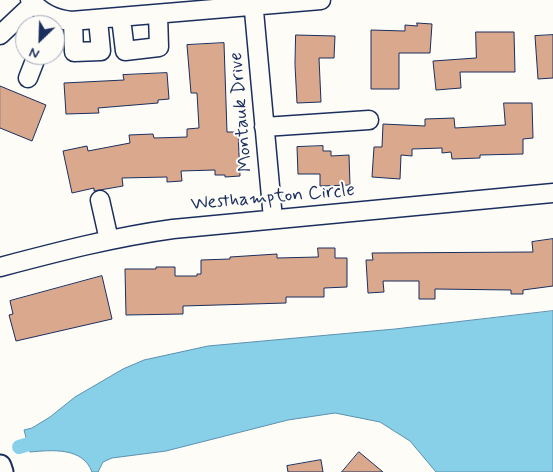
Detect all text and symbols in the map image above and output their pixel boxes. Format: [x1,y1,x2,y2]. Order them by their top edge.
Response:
north arrow [15,15,65,65]
text: N [26,43,42,63]
street label: Montauk Drive [225,51,259,173]
street label: Westhampton Circle [190,179,356,217]

